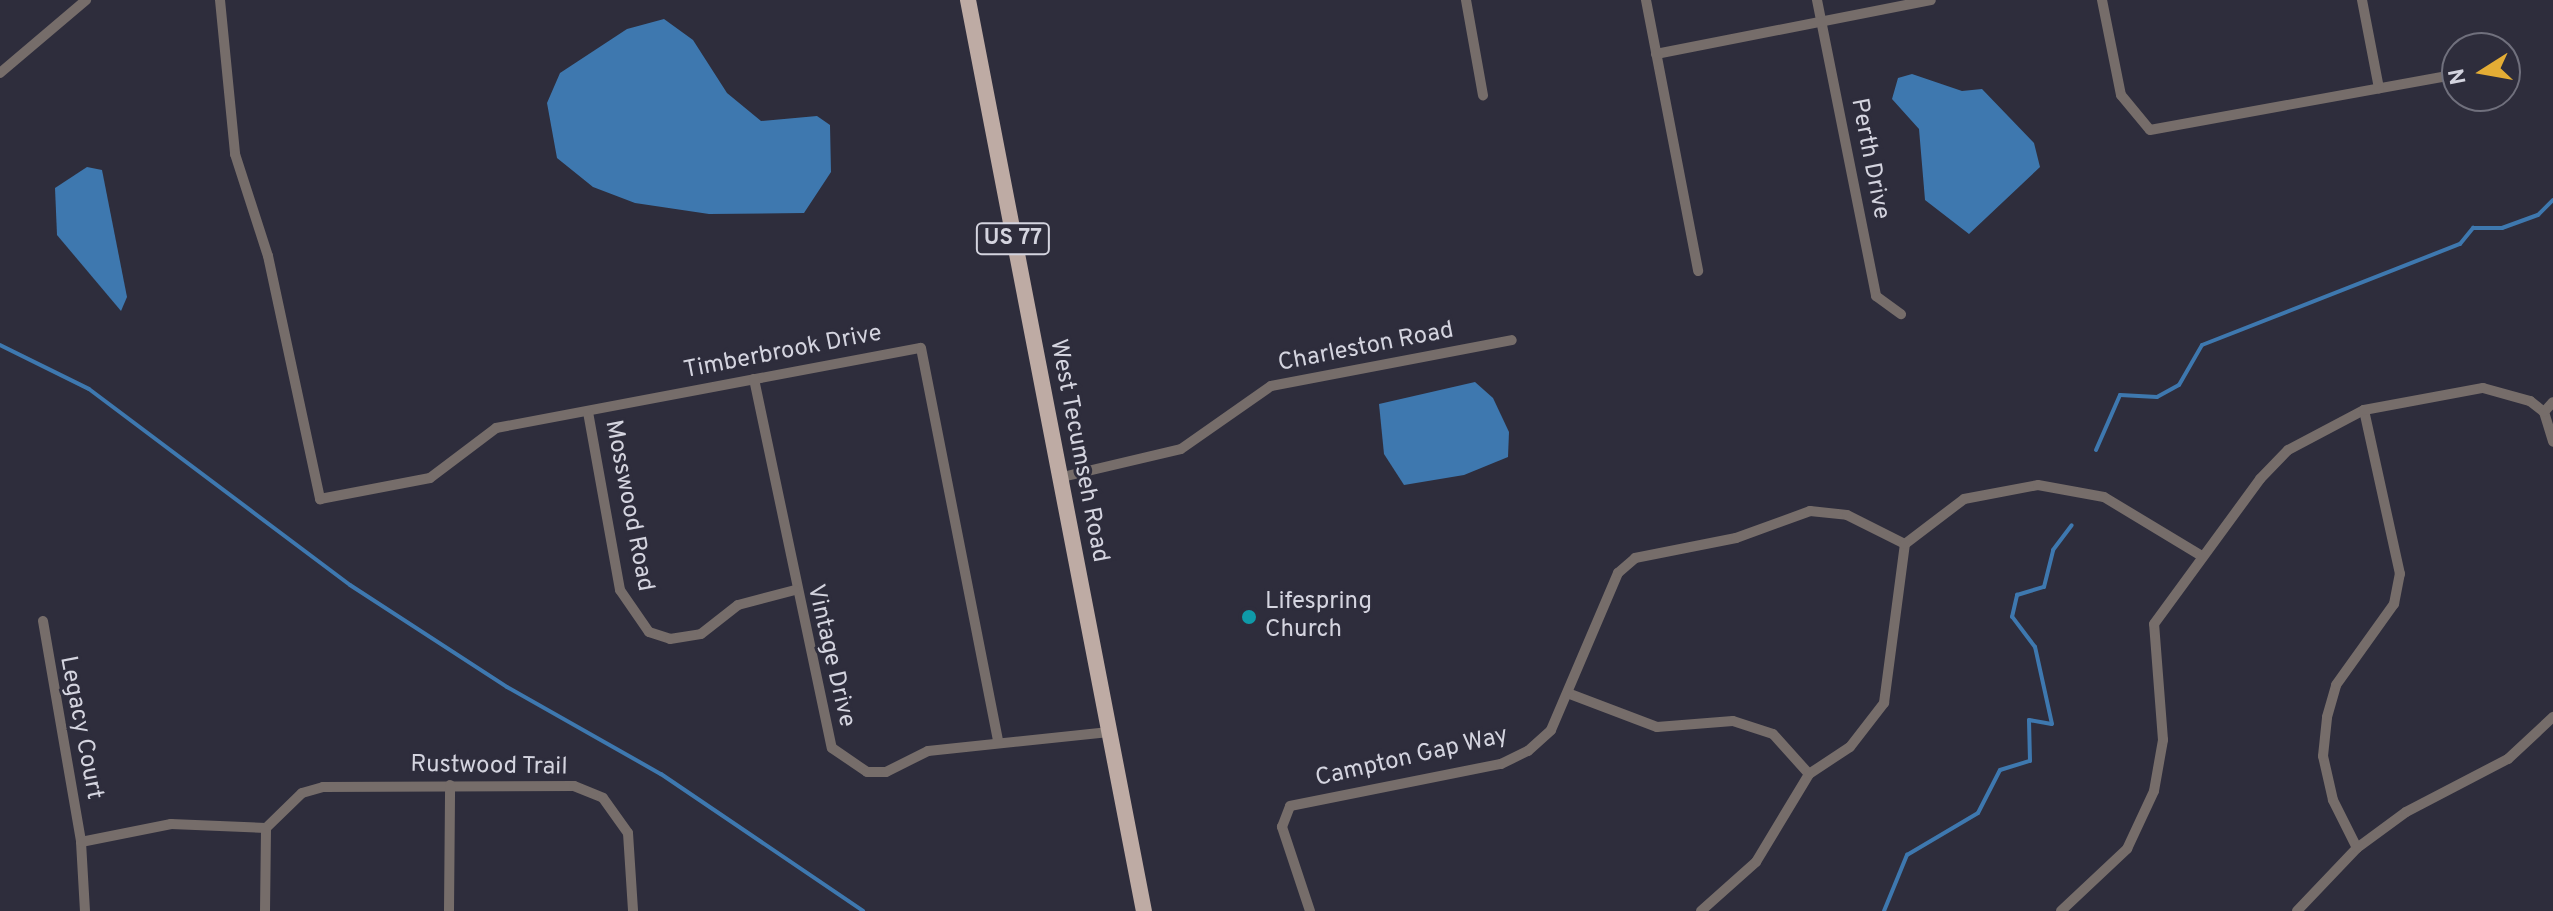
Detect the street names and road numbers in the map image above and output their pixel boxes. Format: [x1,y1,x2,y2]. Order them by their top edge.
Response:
street label: Perth Drive [1843,96,1895,222]
road number: US 77 [975,221,1051,257]
street label: Charleston Road [1276,317,1456,379]
street label: Timberbrook Drive [682,320,884,386]
street label: West Tecumseh Road [1042,337,1114,565]
street label: Mosswood Road [597,418,659,594]
street label: Vintage Drive [800,582,860,730]
street label: Legacy Court [52,654,108,802]
street label: Campton Gap Way [1313,722,1511,794]
street label: Rustwood Trail [410,751,568,783]

